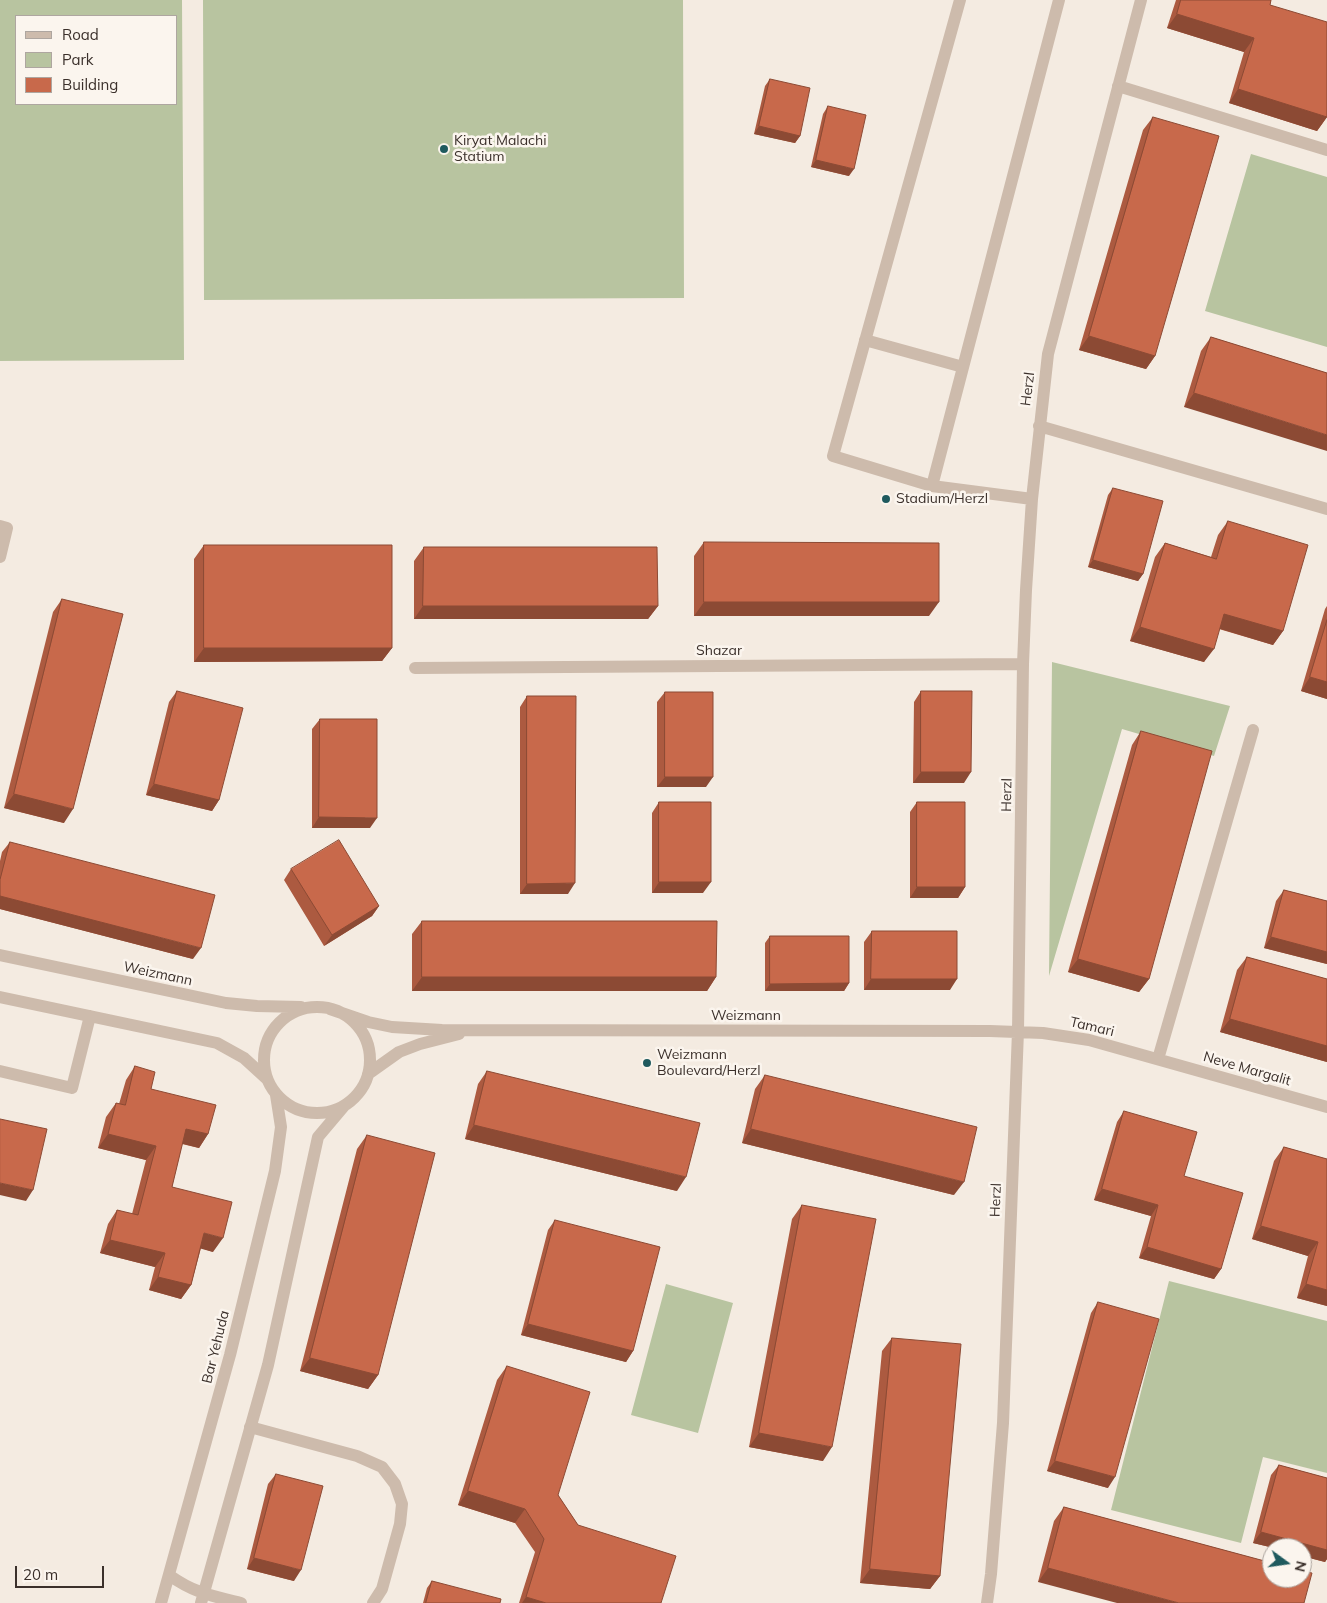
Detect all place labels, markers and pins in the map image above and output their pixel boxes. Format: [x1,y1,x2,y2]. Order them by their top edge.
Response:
place label: Kiryat Malachi Statium [454,133,547,166]
marker: Kiryat Malachi Statium [438,143,450,155]
place label: Stadium/Herzl [896,491,988,507]
marker: Stadium/Herzl [880,493,892,505]
place label: Weizmann Boulevard/Herzl [657,1047,761,1080]
marker: Weizmann Boulevard/Herzl [641,1057,653,1069]

